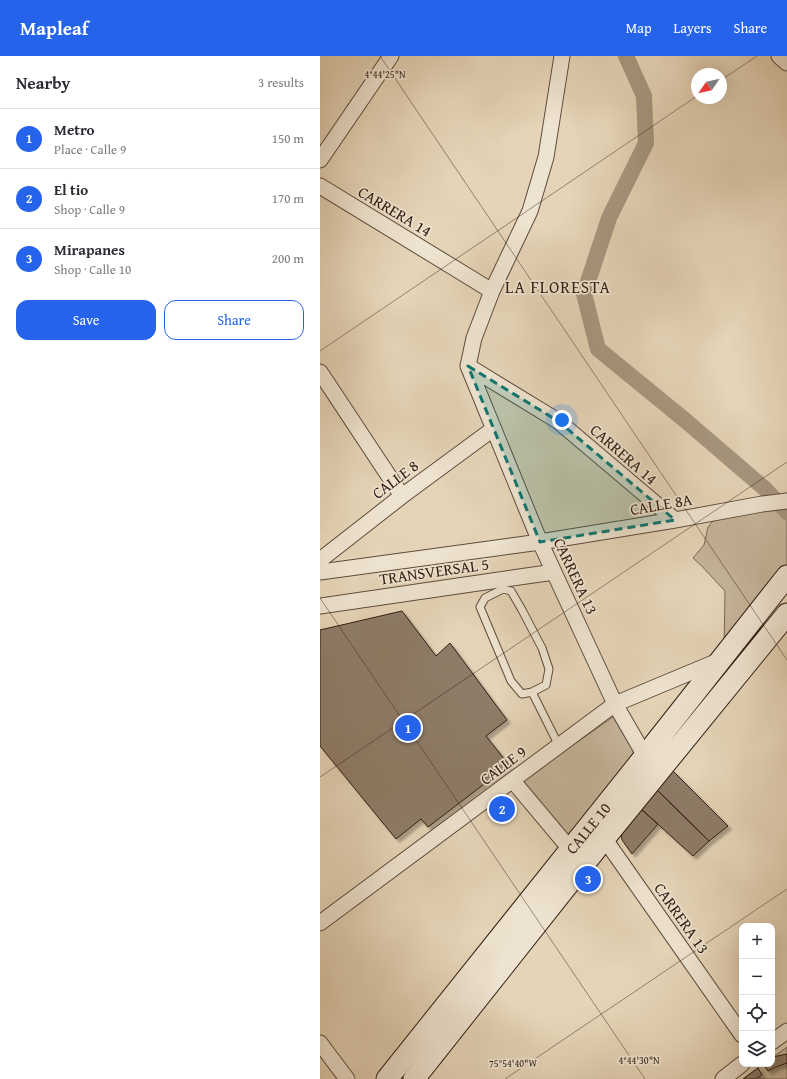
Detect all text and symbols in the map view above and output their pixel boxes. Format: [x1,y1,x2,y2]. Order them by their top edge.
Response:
text: Mapleaf [20,14,89,42]
text: Map [626,18,652,38]
text: Layers [674,18,712,38]
text: Share [734,18,767,38]
text: 4°44'25"N [364,67,406,82]
north arrow [691,68,727,104]
text: Nearby [16,70,70,95]
text: 3 results [258,73,304,92]
text: Metro [54,119,95,140]
text: 1 [26,129,32,148]
text: 150 m [272,129,304,148]
text: Place · Calle 9 [54,140,126,159]
text: El tio [54,179,88,200]
street label: CARRERA 14 [354,180,437,243]
text: 2 [26,189,32,208]
text: 170 m [272,189,304,208]
text: Shop · Calle 9 [54,200,125,219]
text: Mirapanes [54,239,125,260]
text: 3 [26,249,32,268]
text: 200 m [272,249,304,268]
text: Shop · Calle 10 [54,260,131,279]
district label: LA FLORESTA [505,274,611,299]
button: Save [16,300,156,340]
button: Share [164,300,304,340]
your location [552,410,572,430]
street label: CARRERA 14 [585,418,663,490]
street label: CALLE 8 [367,453,424,504]
street label: CALLE 8A [628,487,694,521]
street label: CARRERA 13 [548,534,604,618]
street label: TRANSVERSAL 5 [378,551,490,591]
pin: 1 [395,713,421,743]
street label: CALLE 9 [475,739,532,790]
pin: 2 [489,794,515,824]
street label: CALLE 10 [560,797,617,859]
pin: 3 [575,864,601,894]
street label: CARRERA 13 [649,877,715,959]
map controls [739,923,775,1067]
button: + [739,923,775,959]
button: − [739,959,775,995]
button: locate [739,995,775,1031]
button: layers [739,1031,775,1067]
text: 4°44'30"N [618,1053,660,1068]
text: 75°54'40"W [489,1056,537,1071]

